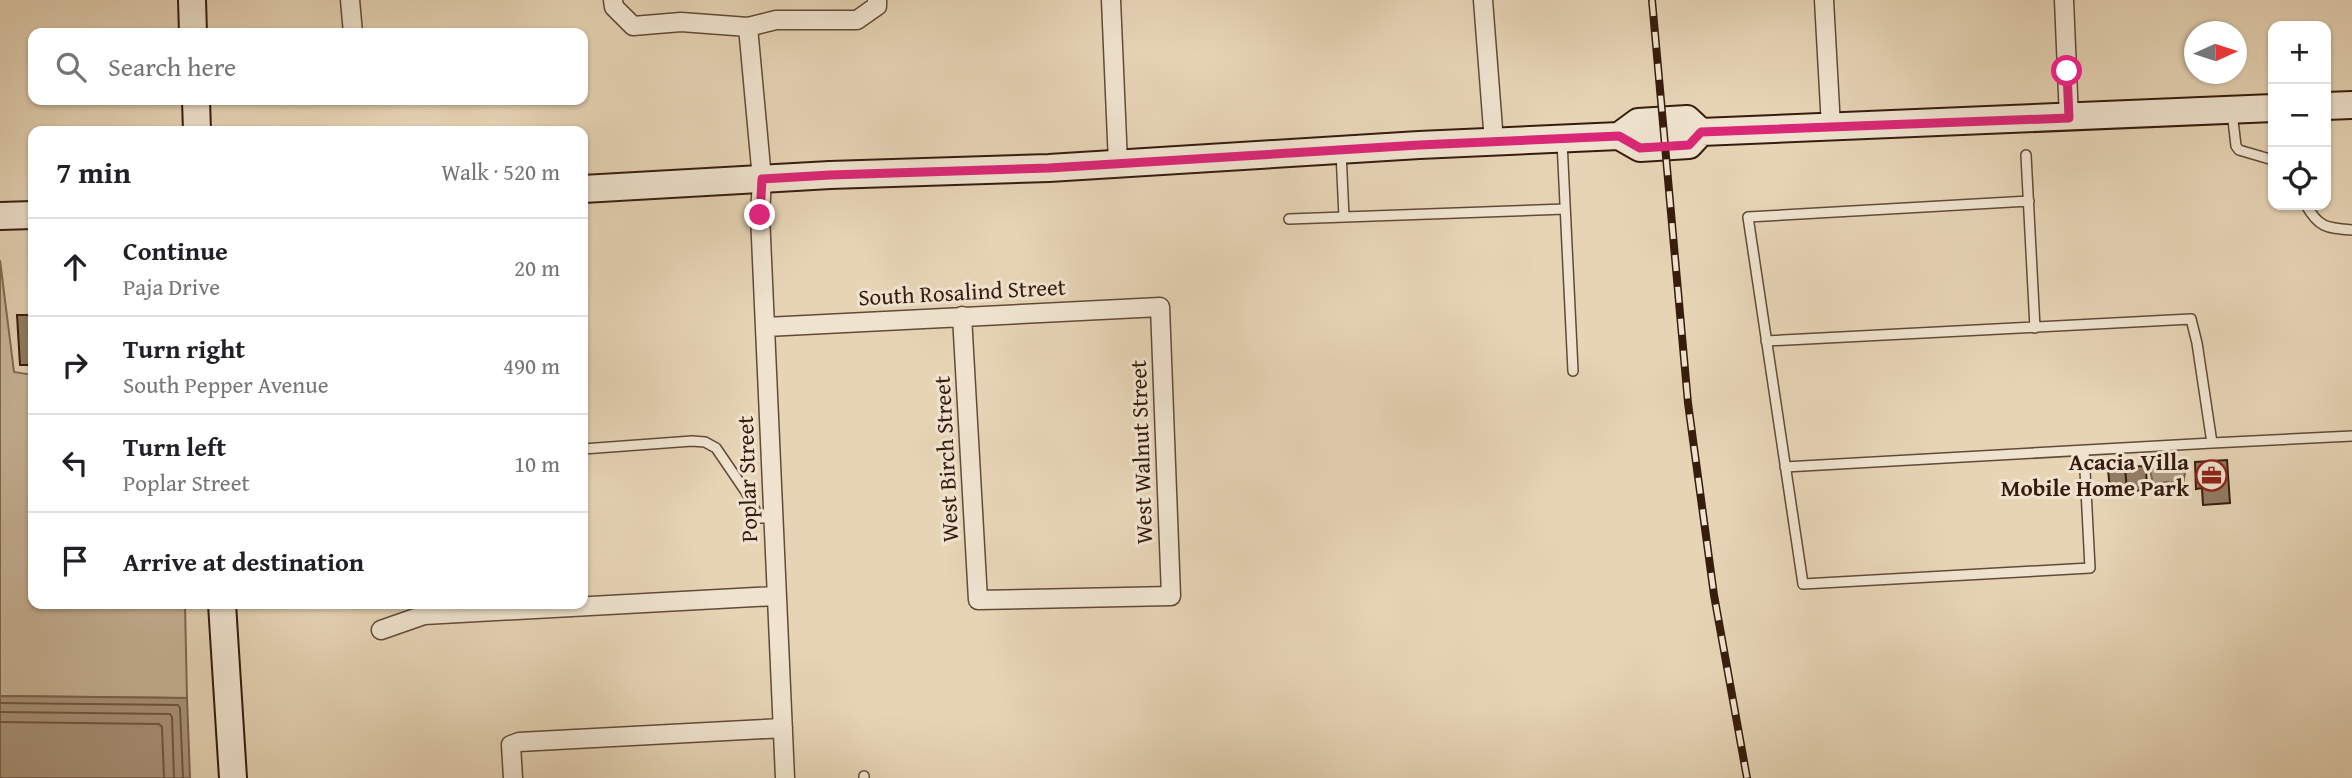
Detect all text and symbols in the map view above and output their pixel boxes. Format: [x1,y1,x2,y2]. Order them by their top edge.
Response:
north arrow [2184,21,2247,84]
map controls [2268,21,2331,210]
button: + [2268,21,2331,84]
search box [28,28,588,105]
text: Search here [108,47,236,86]
icon: search [52,48,90,86]
route start [2051,55,2082,86]
button: − [2268,84,2331,147]
button: locate [2268,147,2331,210]
text: 7 min [56,150,131,194]
text: Walk · 520 m [441,155,560,188]
route end [744,199,775,230]
text: Continue [123,231,228,270]
icon: ahead [56,248,94,286]
text: 20 m [514,251,560,284]
text: Paja Drive [123,270,220,303]
street label: South Rosalind Street [857,270,1067,313]
text: Turn right [123,329,245,368]
icon: right [56,346,94,384]
text: 490 m [503,349,560,382]
street label: West Walnut Street [1121,359,1160,545]
text: South Pepper Avenue [123,368,329,401]
street label: West Birch Street [925,375,966,543]
street label: Poplar Street [728,415,765,543]
text: Turn left [123,427,226,466]
icon: left [56,444,94,482]
place label: Acacia Villa Mobile Home Park [2001,445,2190,504]
text: 10 m [514,447,560,480]
office icon: Acacia Villa Mobile Home Park [2195,458,2229,492]
text: Poplar Street [123,466,250,499]
icon: arrive [56,542,94,580]
text: Arrive at destination [123,542,364,581]

